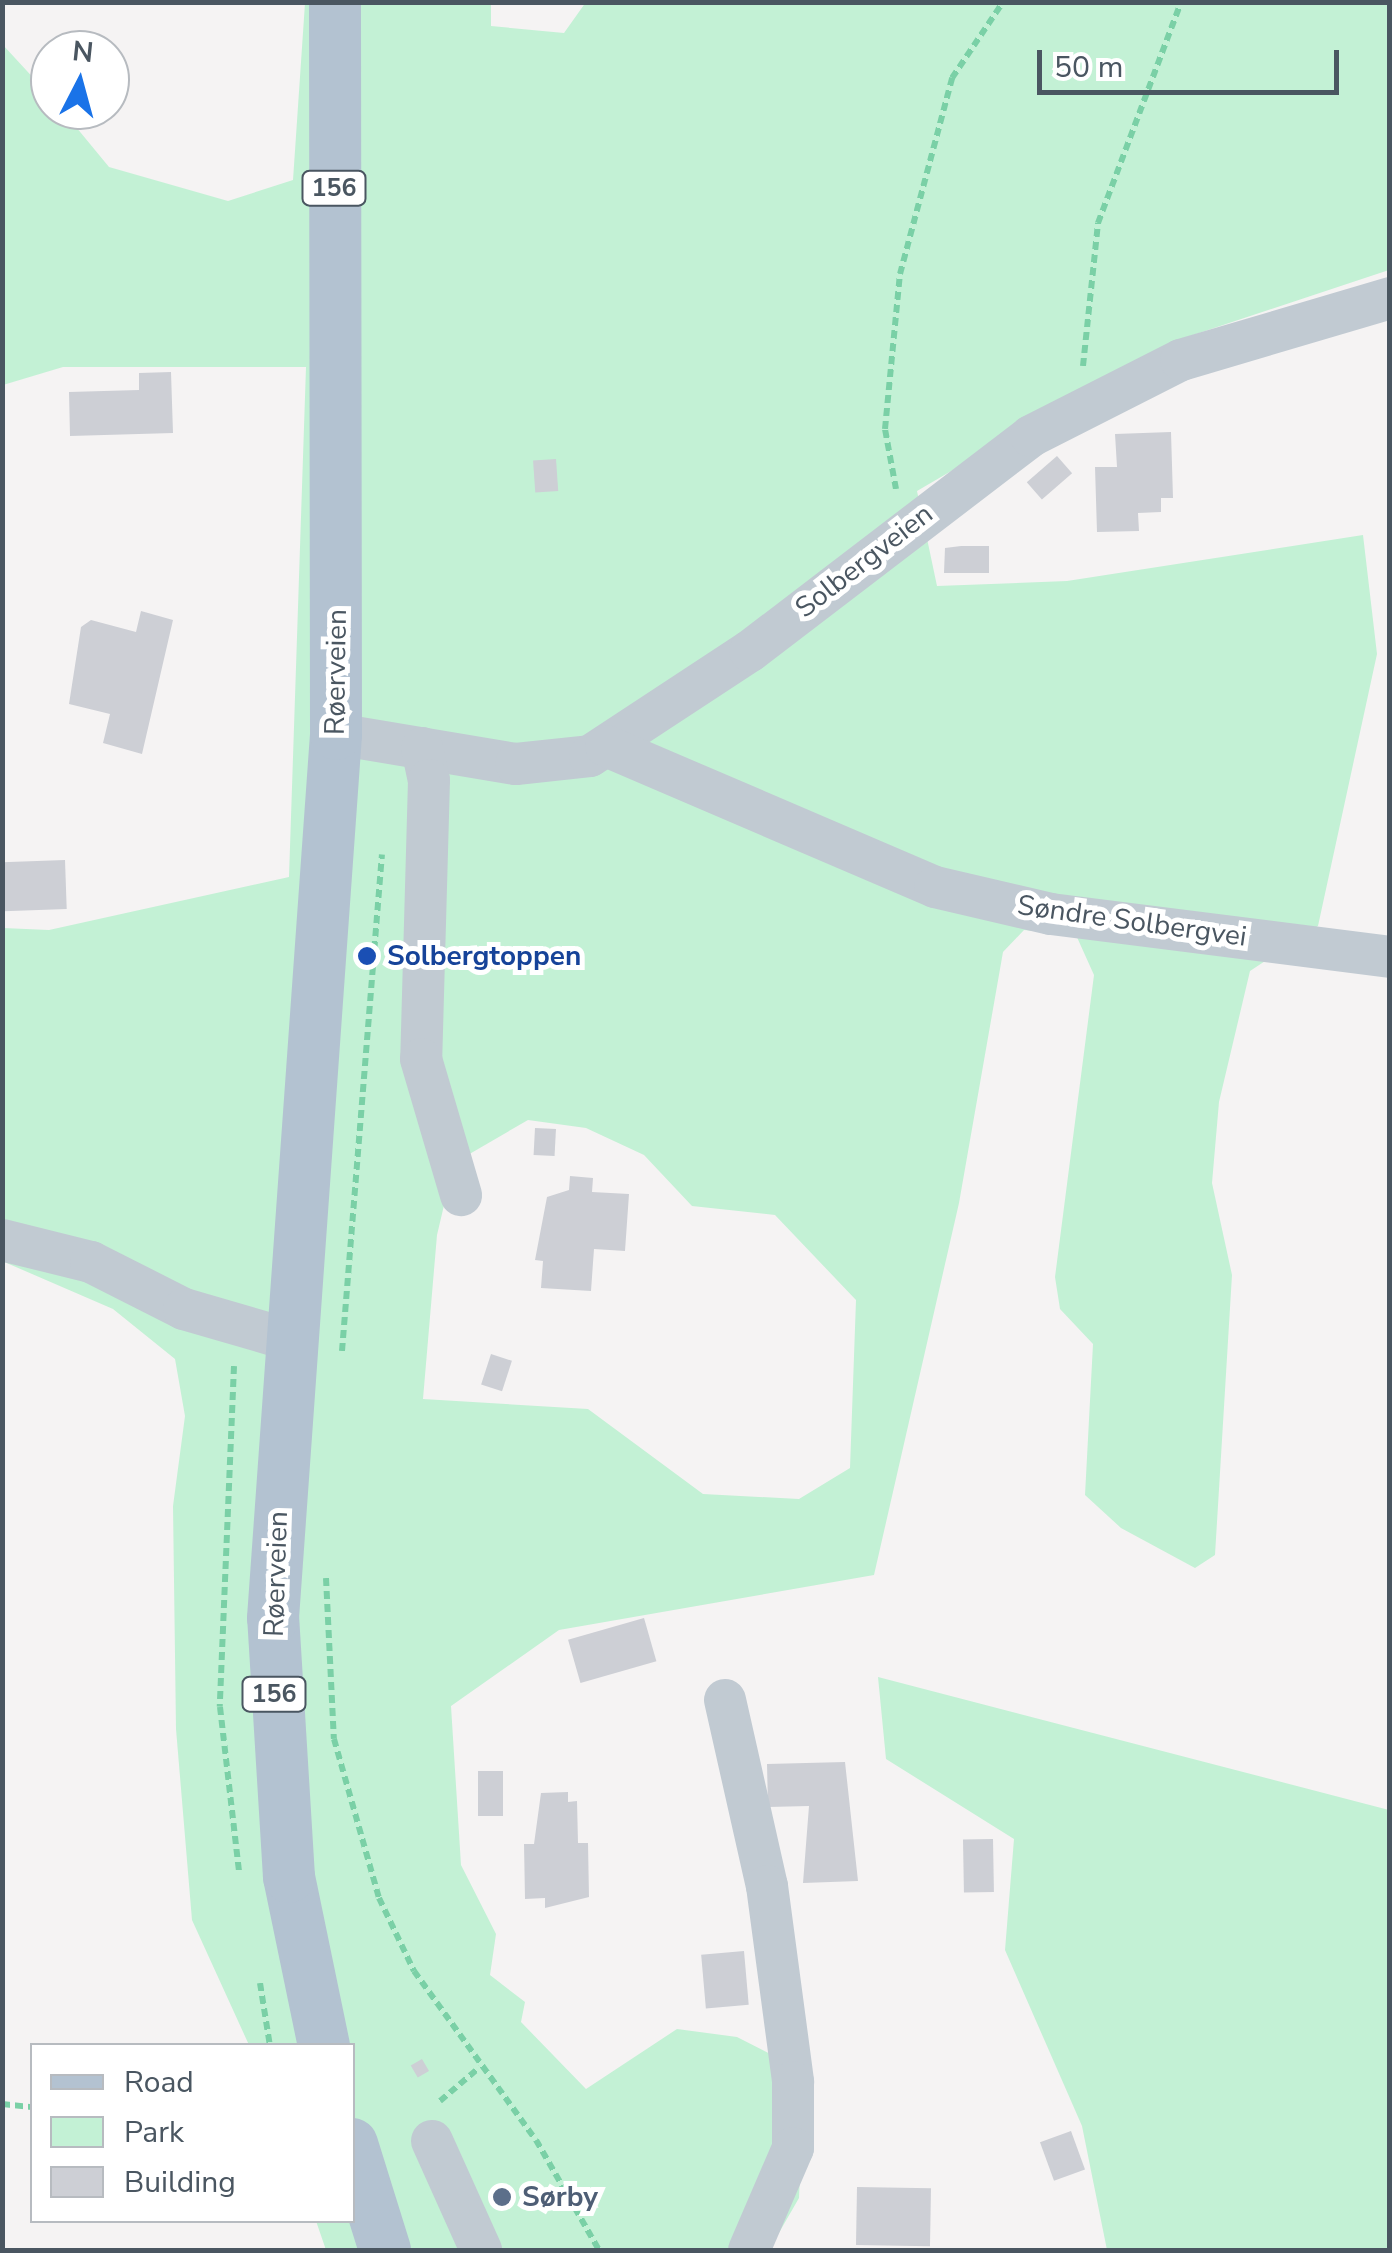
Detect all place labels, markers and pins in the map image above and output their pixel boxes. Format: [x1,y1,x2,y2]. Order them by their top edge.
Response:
place label: Solbergtoppen [387,939,581,973]
marker: Solbergtoppen [356,945,378,967]
place label: Sørby [522,2180,598,2214]
marker: Sørby [491,2186,513,2208]

